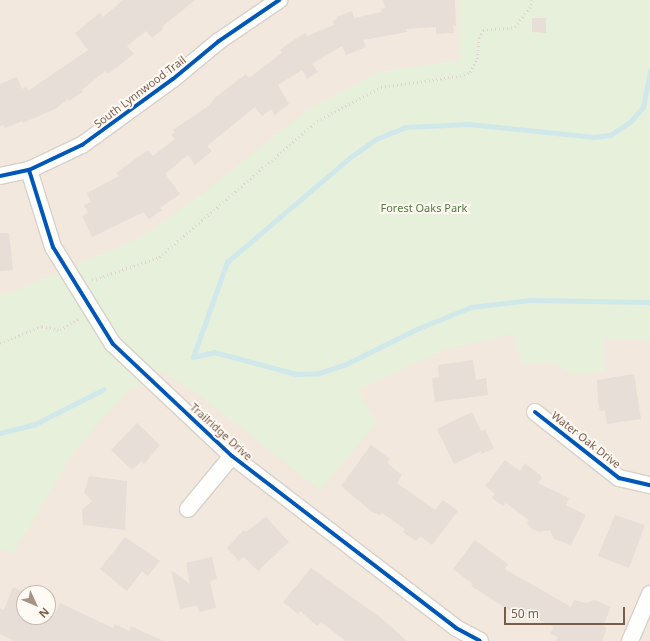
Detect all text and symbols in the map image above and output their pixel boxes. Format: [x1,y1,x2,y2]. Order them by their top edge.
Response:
street label: South Lynnwood Trail [92,53,188,131]
park label: Forest Oaks Park [381,201,467,215]
street label: Trailridge Drive [187,401,255,463]
street label: Water Oak Drive [549,409,623,471]
north arrow [16,585,56,625]
scale bar [506,599,627,625]
text: N [36,605,53,621]
text: 50 m [511,605,539,622]

